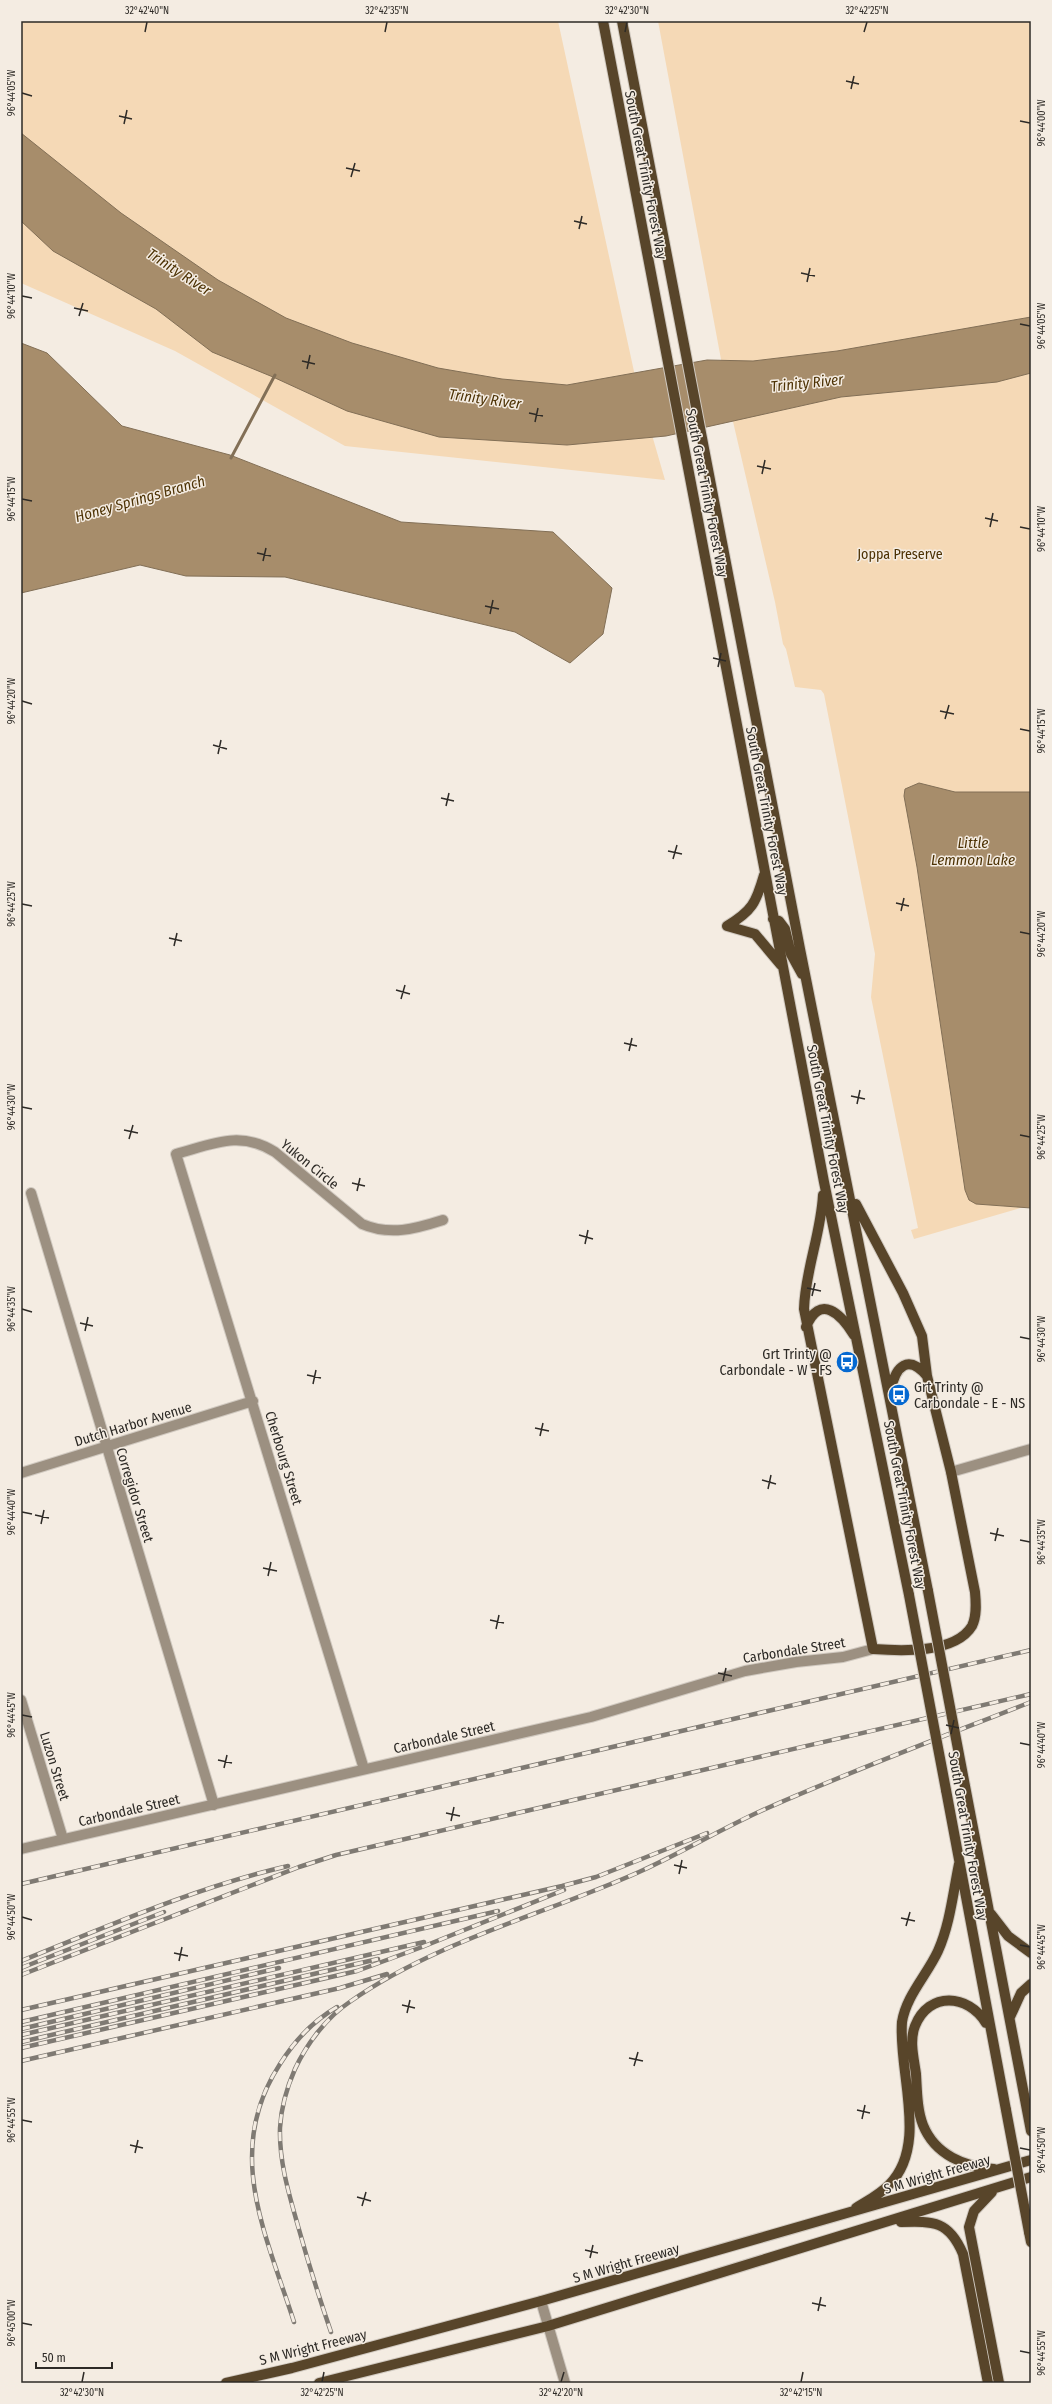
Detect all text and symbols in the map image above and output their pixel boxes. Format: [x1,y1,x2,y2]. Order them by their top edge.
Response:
text: 32°42'40"N [125,5,169,17]
text: 32°42'35"N [365,5,409,17]
text: 32°42'30"N [605,5,649,17]
text: 32°42'25"N [845,5,889,17]
text: 96°44'05"W [6,69,18,116]
street label: South Great Trinity Forest Way [621,89,670,262]
text: 96°44'00"W [1036,99,1048,147]
water label: Trinity River [144,245,215,300]
text: 96°44'10"W [6,273,18,319]
text: 96°44'05"W [1036,302,1048,349]
water label: Trinity River [770,370,845,396]
water label: Trinity River [448,385,523,413]
street label: South Great Trinity Forest Way [682,407,731,580]
water label: Honey Springs Branch [73,472,207,526]
text: 96°44'15"W [6,476,18,522]
text: 96°44'10"W [1036,506,1048,552]
park label: Joppa Preserve [857,546,943,563]
text: 96°44'20"W [6,677,18,724]
text: 96°44'15"W [1036,708,1048,754]
street label: South Great Trinity Forest Way [742,725,791,898]
water label: Little Lemmon Lake [931,834,1015,869]
text: 96°44'25"W [6,881,18,927]
text: 96°44'20"W [1036,910,1048,957]
street label: South Great Trinity Forest Way [803,1043,852,1216]
text: 96°44'30"W [6,1083,18,1130]
text: 96°44'25"W [1036,1114,1048,1160]
street label: Yukon Circle [277,1136,342,1193]
text: 96°44'35"W [6,1286,18,1332]
text: 96°44'30"W [1036,1315,1048,1362]
place label: Grt Trinty @ Carbondale - W - FS [720,1346,832,1379]
bus stop icon: Grt Trinty @ Carbondale - W - FS [834,1349,860,1375]
place label: Grt Trinty @ Carbondale - E - NS [914,1379,1025,1412]
bus stop icon: Grt Trinty @ Carbondale - E - NS [886,1382,912,1408]
street label: Dutch Harbor Avenue [72,1399,194,1450]
street label: Cherbourg Street [261,1409,306,1508]
street label: South Great Trinity Forest Way [880,1419,929,1592]
street label: Corregidor Street [112,1446,157,1545]
text: 96°44'40"W [6,1488,18,1535]
text: 96°44'35"W [1036,1519,1048,1565]
street label: Carbondale Street [742,1634,847,1667]
text: 96°44'45"W [6,1692,18,1738]
street label: Carbondale Street [392,1717,497,1757]
text: 96°44'40"W [1036,1721,1048,1768]
street label: Luzon Street [36,1730,73,1803]
street label: South Great Trinity Forest Way [944,1750,991,1923]
street label: Carbondale Street [77,1790,182,1830]
text: 96°44'50"W [6,1893,18,1940]
text: 96°44'45"W [1036,1924,1048,1970]
text: 96°44'55"W [6,2097,18,2143]
text: 96°44'50"W [1036,2126,1048,2173]
street label: S M Wright Freeway [882,2151,993,2198]
street label: S M Wright Freeway [571,2240,682,2287]
text: 96°45'00"W [6,2299,18,2346]
street label: S M Wright Freeway [258,2326,369,2369]
text: 96°44'55"W [1036,2330,1048,2376]
scale bar [36,2344,112,2370]
text: 50 m [42,2351,66,2365]
text: 32°42'30"N [60,2387,104,2399]
text: 32°42'25"N [300,2387,344,2399]
text: 32°42'20"N [539,2387,583,2399]
text: 32°42'15"N [780,2387,822,2399]

